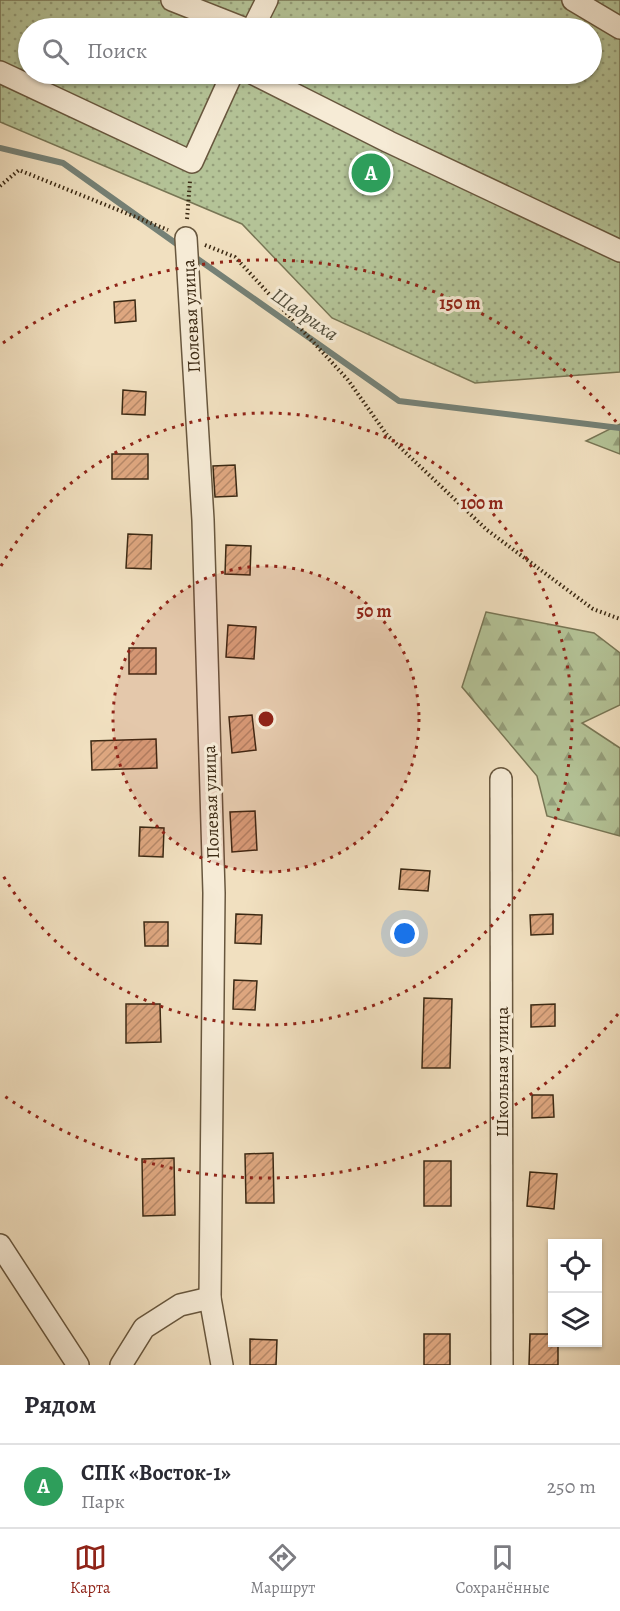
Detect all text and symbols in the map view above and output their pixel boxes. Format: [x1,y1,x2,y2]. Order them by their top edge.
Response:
search box [18,18,602,84]
icon: search [39,35,72,68]
text: Поиск [87,36,147,66]
pin: A [352,150,391,195]
street label: Полевая улица [176,258,206,373]
water label: Шадриха [266,281,344,347]
text: 150 m [439,291,481,315]
text: 100 m [461,491,503,515]
text: 50 m [357,599,391,623]
centre of rings [256,709,276,729]
street label: Полевая улица [197,744,225,859]
your location [390,919,419,948]
street label: Школьная улица [490,1006,514,1137]
map controls [548,1239,602,1347]
button: locate [548,1239,602,1293]
button: layers [548,1293,602,1347]
text: Рядом [24,1387,96,1422]
text: СПК «Восток-1» [81,1458,231,1488]
text: A [37,1473,50,1500]
text: 250 m [547,1473,596,1500]
text: Парк [81,1488,125,1515]
tab: Карта [70,1541,110,1599]
tab: Маршрут [251,1541,315,1599]
tab: Сохранённые [456,1541,550,1599]

